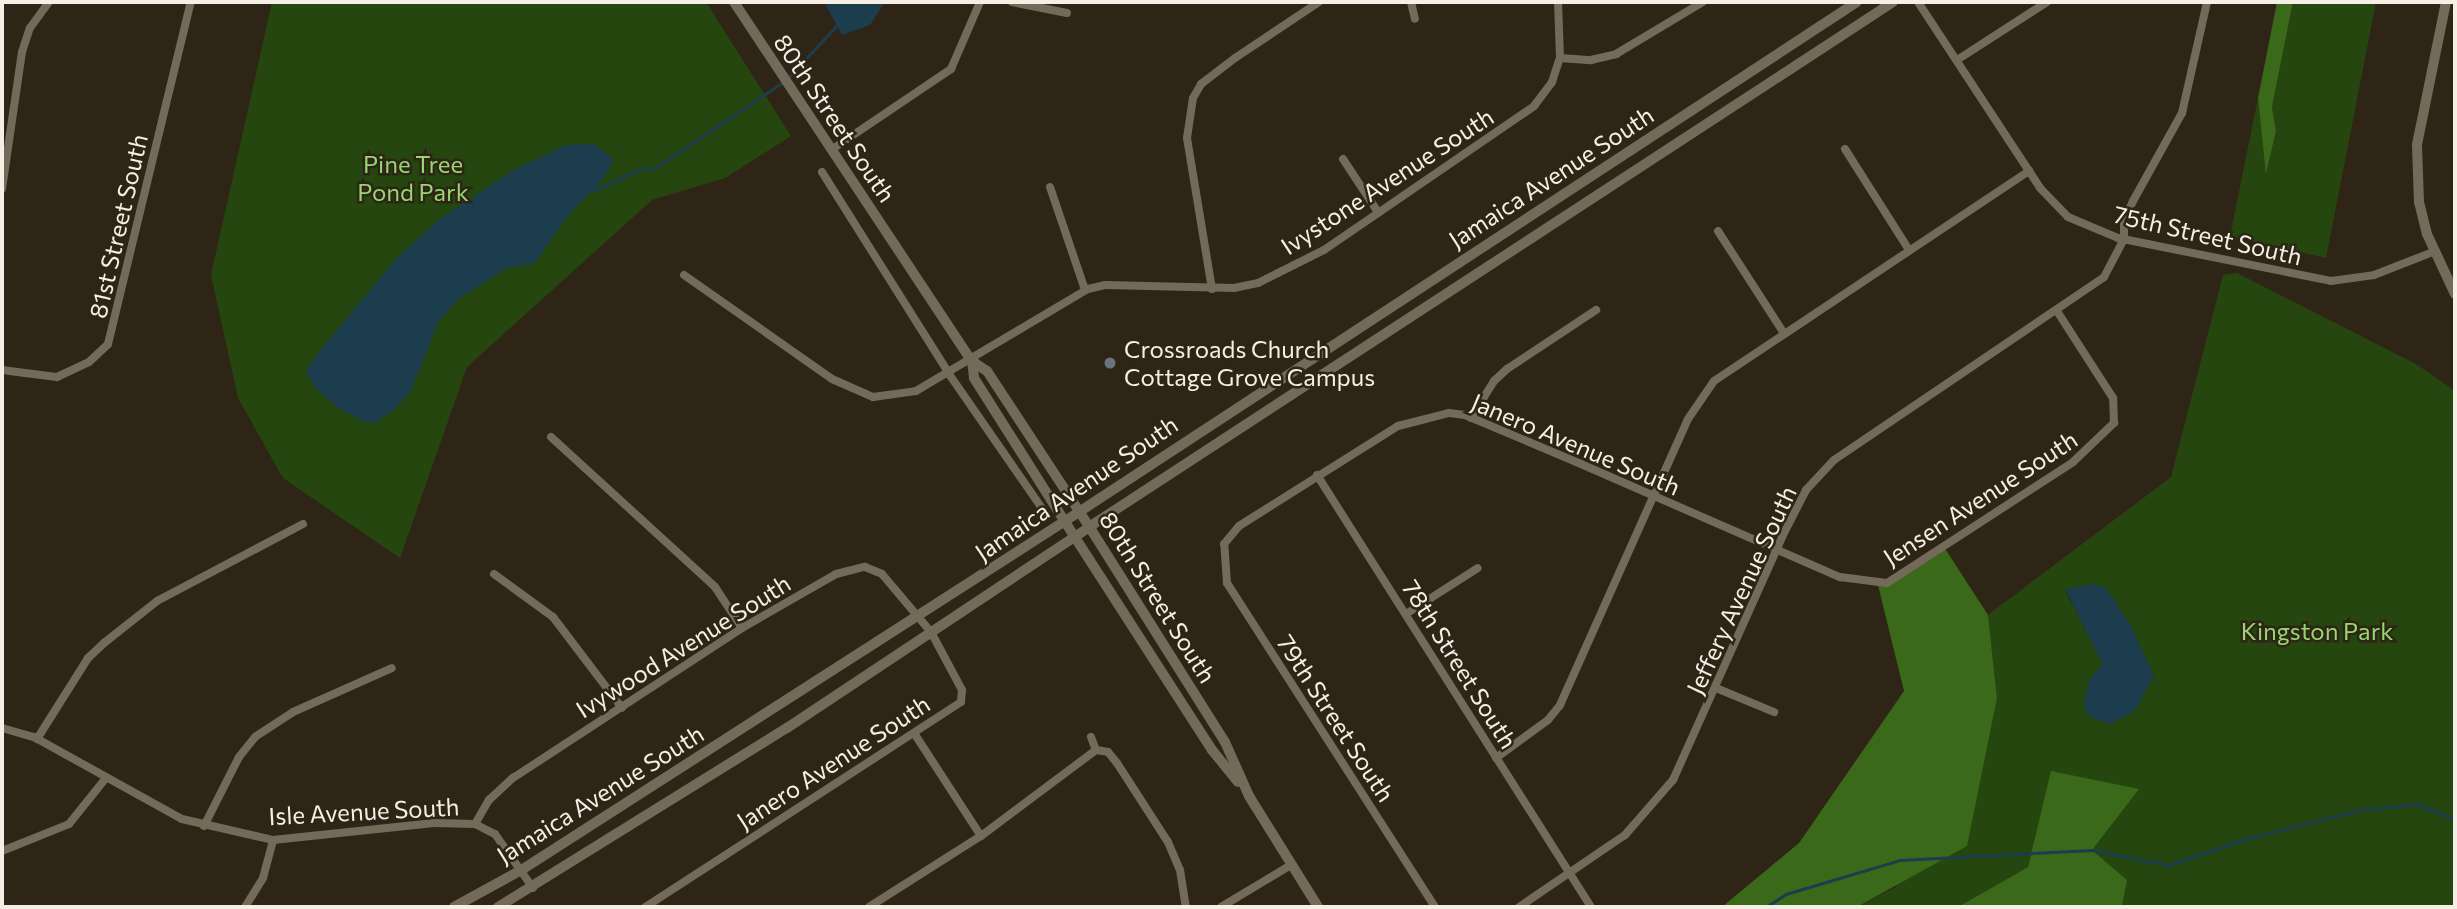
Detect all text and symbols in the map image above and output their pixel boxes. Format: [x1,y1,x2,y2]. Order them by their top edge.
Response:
street label: 80th Street South [768,29,902,207]
street label: Jamaica Avenue South [1443,100,1659,254]
street label: Ivystone Avenue South [1276,102,1498,260]
street label: 81st Street South [83,131,153,321]
park label: Pine Tree Pond Park [357,150,469,206]
street label: 75th Street South [2111,199,2305,271]
place label: Crossroads Church Cottage Grove Campus [1124,335,1375,391]
marker: Crossroads Church Cottage Grove Campus [1102,355,1118,371]
street label: Janero Avenue South [1467,387,1685,501]
street label: Jamaica Avenue South [969,409,1183,567]
street label: Jensen Avenue South [1878,425,2082,571]
street label: Jeffery Avenue South [1680,481,1802,699]
street label: 80th Street South [1094,506,1222,688]
street label: Ivywood Avenue South [570,568,796,724]
street label: 78th Street South [1397,574,1523,754]
park label: Kingston Park [2241,617,2393,645]
street label: 79th Street South [1271,629,1401,807]
street label: Janero Avenue South [731,689,935,835]
street label: Jamaica Avenue South [491,719,709,869]
street label: Isle Avenue South [268,792,460,830]

